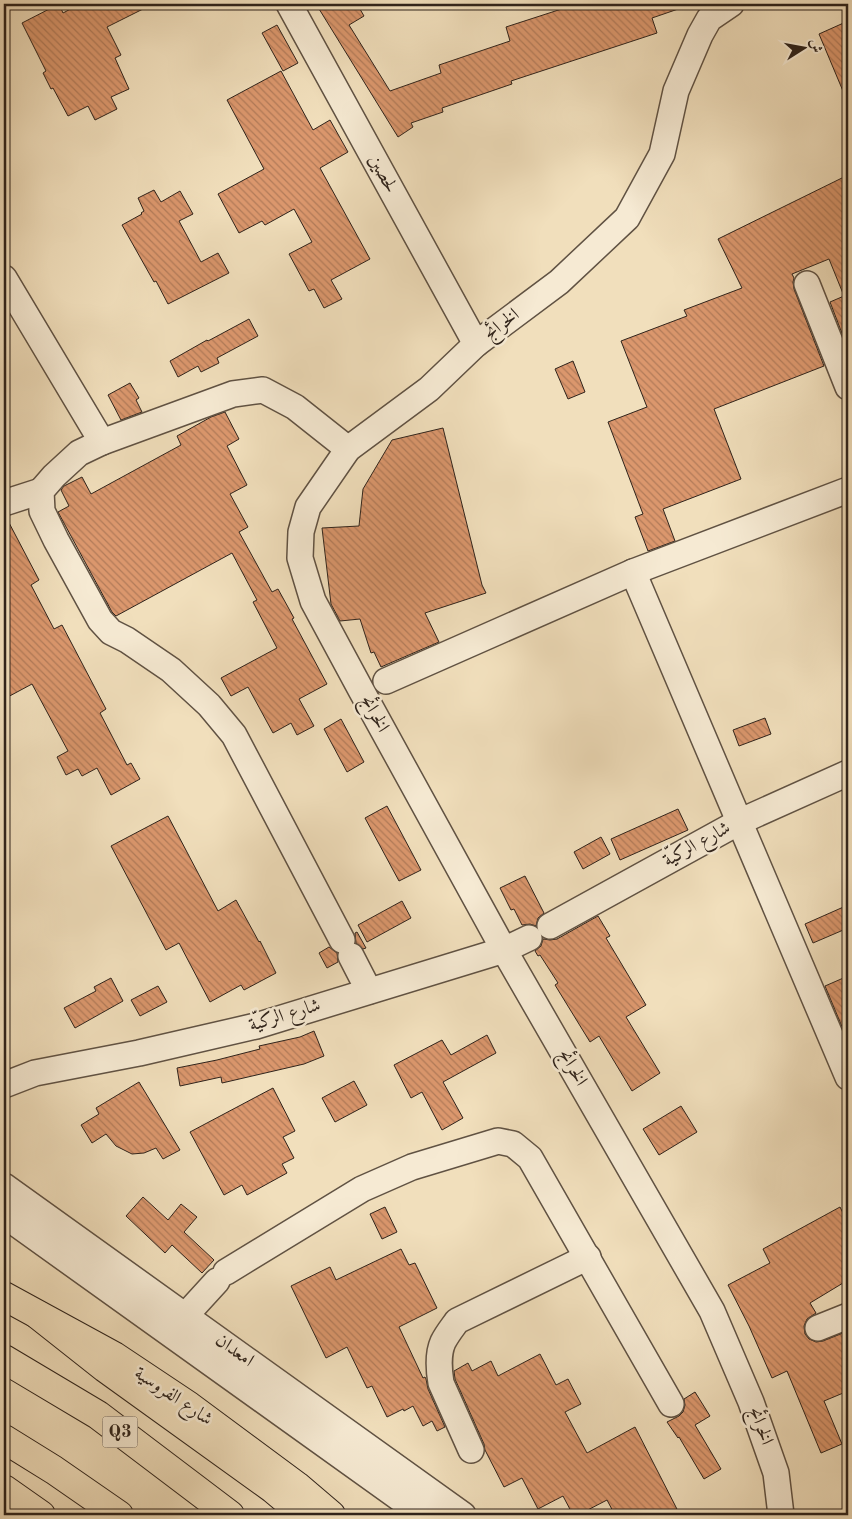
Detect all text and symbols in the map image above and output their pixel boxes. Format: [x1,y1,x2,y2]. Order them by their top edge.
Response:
north arrow [780,22,830,72]
text: ش [808,38,824,54]
street label: لحصين [364,152,400,196]
street label: الخرائج [478,302,526,348]
street label: الخرائج [352,690,395,738]
street label: شارع الركيّة [658,814,736,875]
street label: شارع الركيّة [246,991,324,1040]
street label: الخرائج [550,1044,593,1092]
street label: امعدان [211,1331,257,1371]
street label: شارع الفروسية [128,1364,215,1433]
street label: الخرائج [740,1403,779,1449]
road number: Q3 [102,1416,138,1448]

